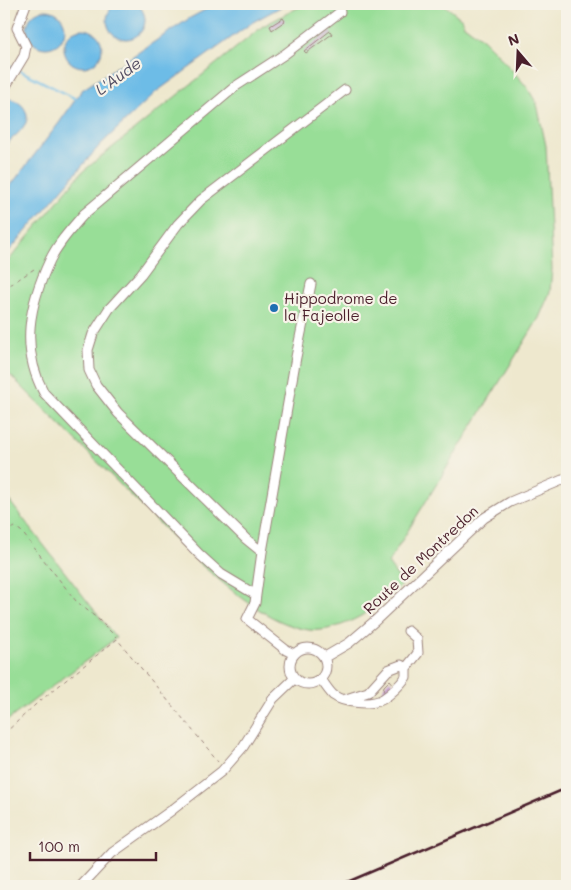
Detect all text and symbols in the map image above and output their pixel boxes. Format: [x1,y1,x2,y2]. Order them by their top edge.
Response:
north arrow [494,28,544,78]
text: N [505,29,522,50]
water label: L'Aude [91,52,145,99]
place label: Hippodrome de la Fajeolle [284,288,397,325]
marker: Hippodrome de la Fajeolle [268,302,280,314]
street label: Route de Montredon [359,501,482,618]
scale bar [30,830,156,862]
text: 100 m [38,836,80,856]

